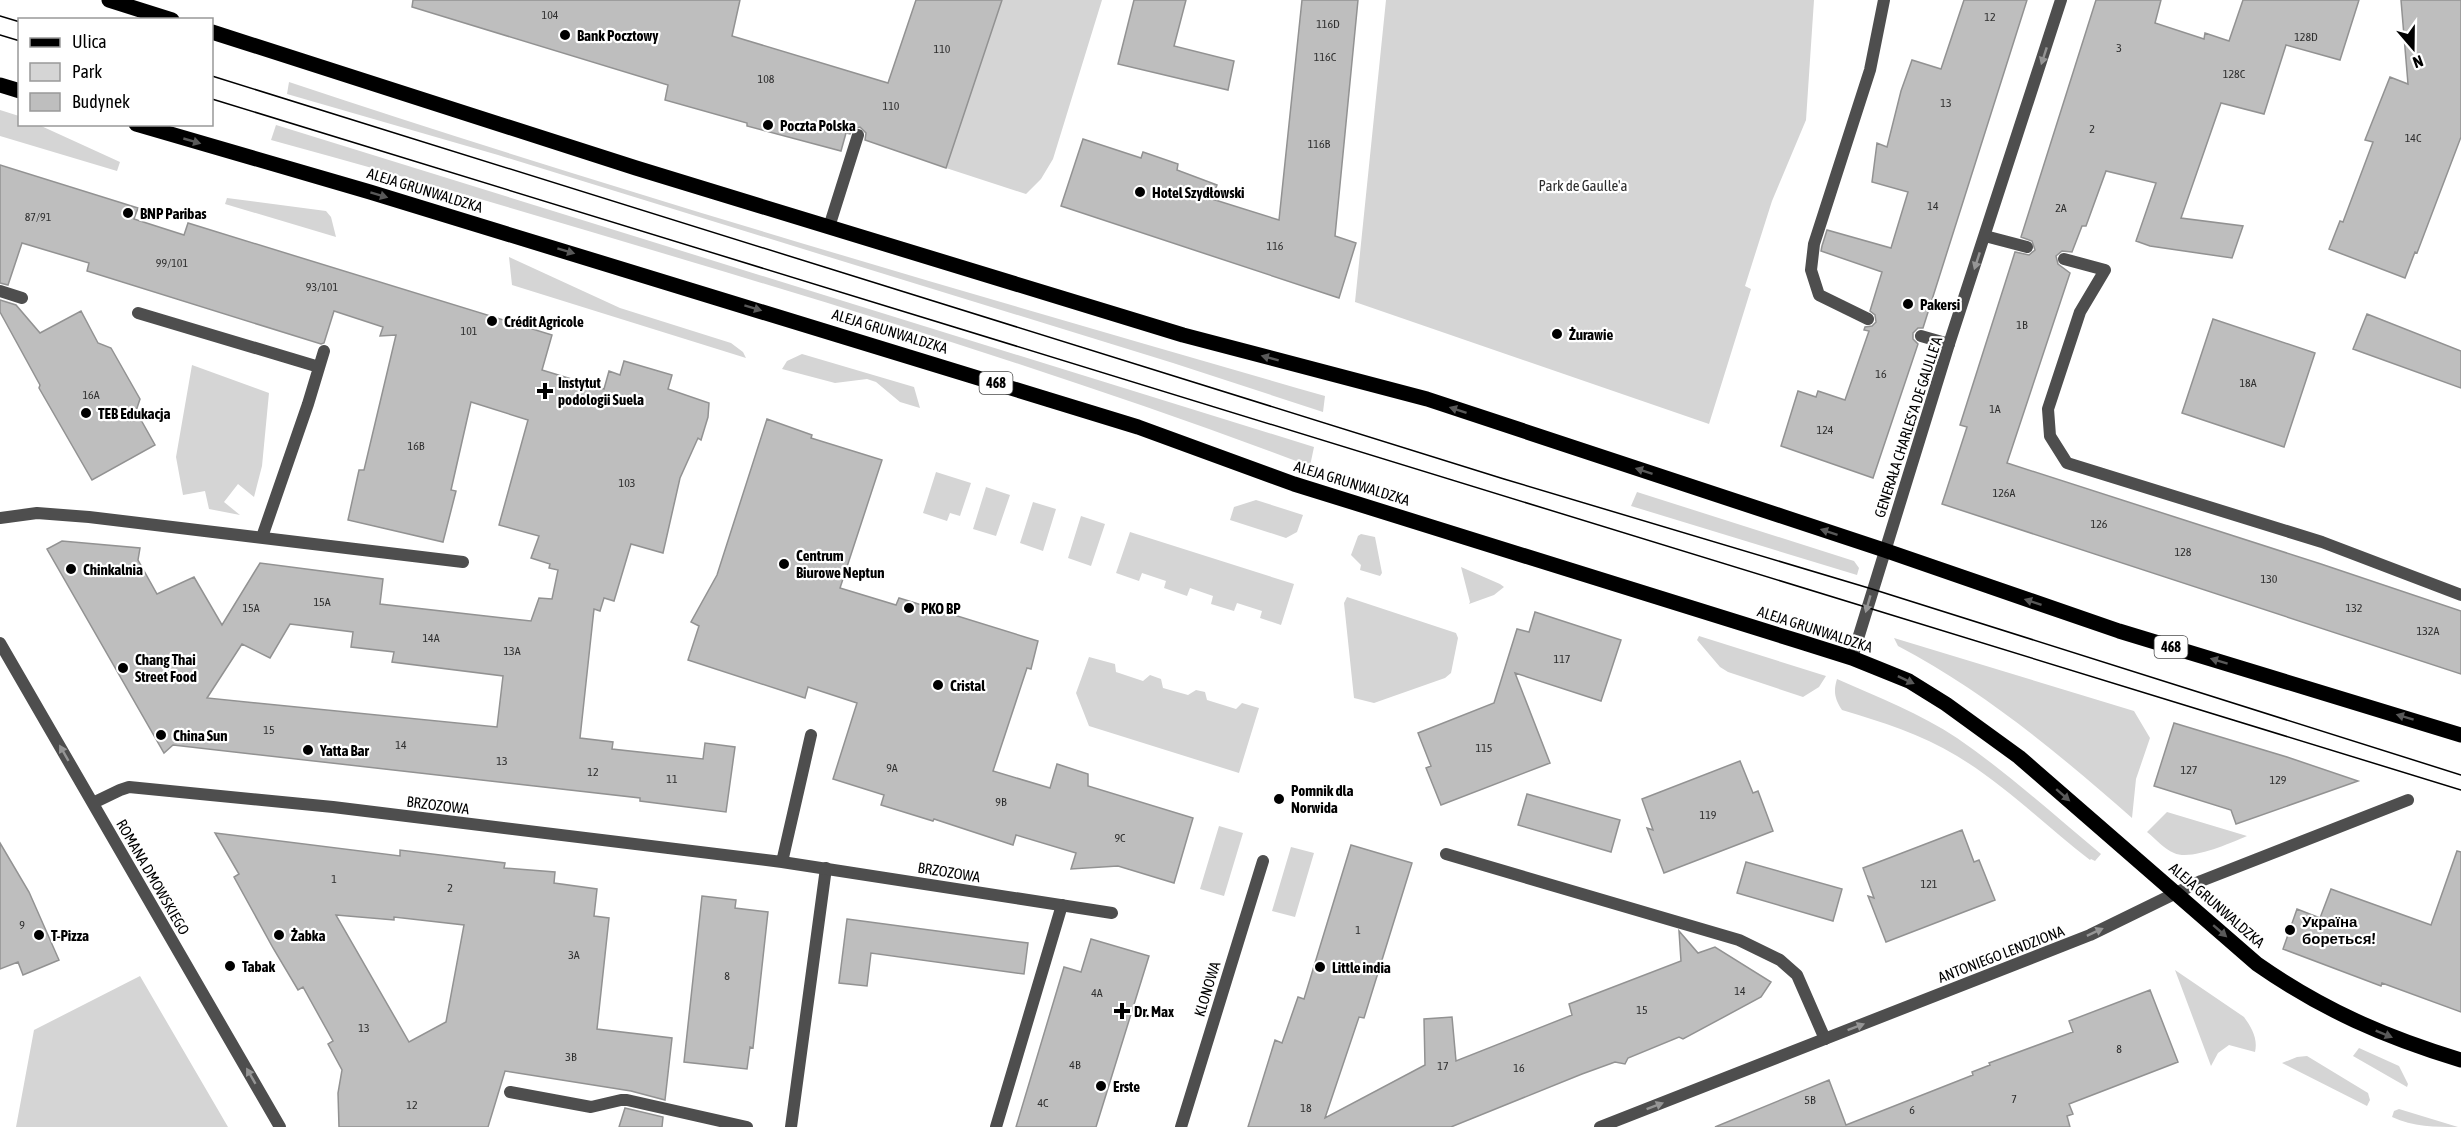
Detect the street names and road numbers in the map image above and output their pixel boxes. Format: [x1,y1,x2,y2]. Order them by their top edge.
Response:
street label: ALEJA GRUNWALDZKA [365,164,486,216]
street label: ALEJA GRUNWALDZKA [830,305,951,357]
street label: GENERAŁA CHARLES'A DE GAULLE'A [1871,334,1946,520]
road number: 468 [980,372,1012,394]
street label: ALEJA GRUNWALDZKA [1292,457,1413,509]
street label: ALEJA GRUNWALDZKA [1755,602,1875,656]
road number: 468 [2154,636,2188,658]
street label: BRZOZOWA [406,793,471,817]
street label: ROMANA DMOWSKIEGO [113,816,193,938]
street label: BRZOZOWA [917,859,982,885]
street label: ALEJA GRUNWALDZKA [2166,859,2268,951]
street label: ANTONIEGO LENDZIONA [1936,922,2067,986]
street label: KLONOWA [1191,959,1224,1019]

